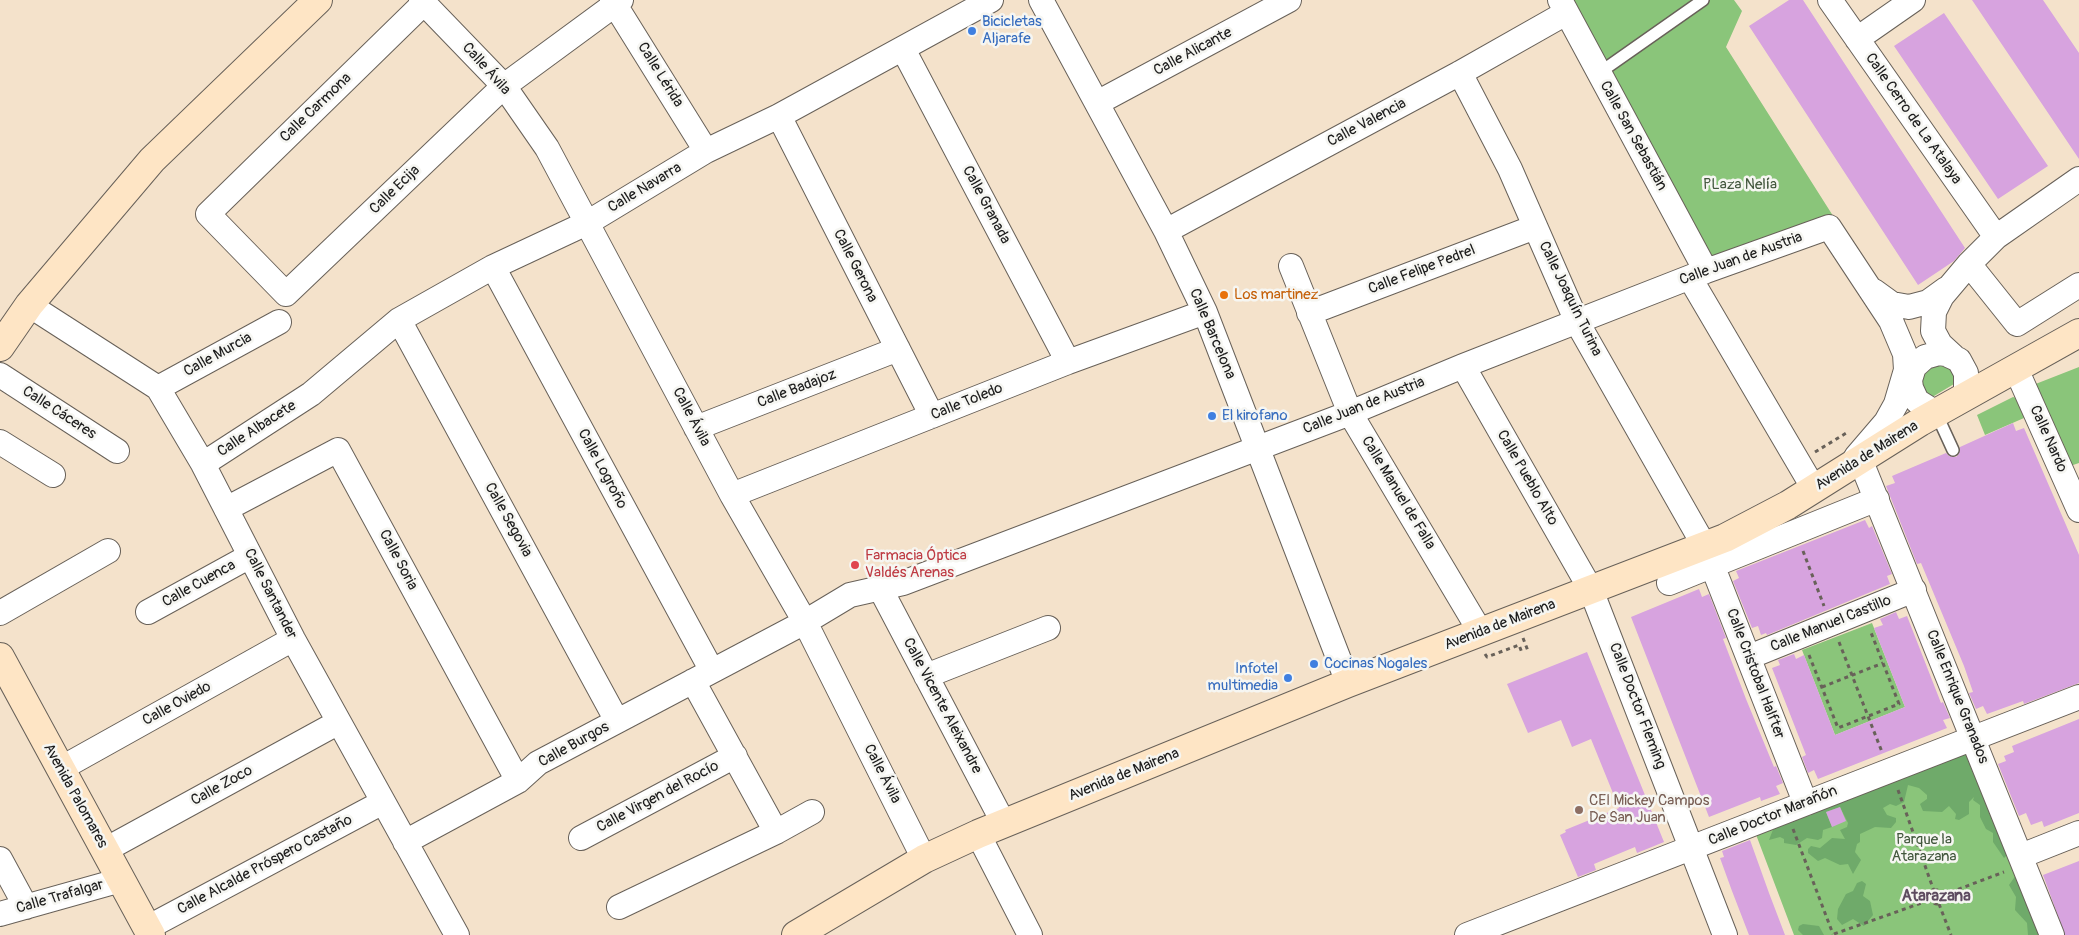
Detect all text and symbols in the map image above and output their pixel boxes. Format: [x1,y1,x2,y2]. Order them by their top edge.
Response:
place label: Bicicletas Aljarafe [982,13,1042,48]
street label: Calle Alicante [1151,24,1235,80]
marker: Bicicletas Aljarafe [966,25,978,37]
street label: Calle Ávila [458,39,514,99]
street label: Calle Lérida [633,39,687,111]
street label: Calle Cerro de La Atalaya [1861,50,1965,188]
street label: Calle Carmona [277,69,355,147]
street label: Calle San Sebastián [1595,78,1671,194]
street label: Calle Valencia [1325,95,1409,151]
street label: Calle Navarra [605,159,685,217]
street label: Calle Ecija [366,162,424,218]
street label: Calle Granada [958,163,1014,247]
park label: PLaza Nelía [1703,176,1777,194]
street label: Calle Gerona [829,226,881,306]
street label: Calle Juan de Austria [1677,228,1805,290]
street label: Calle Joaquín Turina [1534,239,1606,359]
street label: Calle Felipe Pedrel [1366,241,1478,299]
street label: Calle Barcelona [1185,286,1239,382]
place label: Los martinez [1234,286,1318,304]
marker: Los martinez [1218,289,1230,301]
street label: Calle Murcia [181,329,255,381]
street label: Calle Badajoz [755,366,839,412]
street label: Calle Juan de Austria [1301,373,1427,439]
street label: Calle Toledo [928,379,1006,425]
street label: Calle Cáceres [19,382,99,444]
street label: Calle Ávila [668,384,714,450]
street label: Calle Albacete [214,397,300,461]
street label: Calle Nardo [2025,403,2071,475]
place label: El kirofano [1222,407,1288,425]
marker: El kirofano [1206,410,1218,422]
street label: Avenida de Mairena [1812,417,1922,495]
street label: Calle Logroño [573,426,631,512]
street label: Calle Pueblo Alto [1492,427,1562,529]
street label: Calle Manuel de Falla [1357,433,1439,553]
street label: Calle Segovia [480,480,536,560]
street label: Calle Soria [375,527,421,593]
street label: Calle Santander [240,546,300,642]
place label: Farmacia Óptica Valdés Arenas [865,547,967,582]
street label: Calle Cuenca [159,556,239,612]
marker: Farmacia Óptica Valdés Arenas [849,559,861,571]
street label: Calle Manuel Castillo [1768,592,1894,656]
street label: Avenida de Mairena [1442,596,1558,654]
street label: Calle Cristobal Halfter [1722,606,1788,742]
street label: Calle Enrique Granados [1922,627,1992,767]
street label: Calle Vicente Aleixandre [899,635,985,777]
street label: Calle Doctor Fleming [1605,640,1669,772]
place label: Cocinas Nogales [1324,655,1427,673]
marker: Cocinas Nogales [1308,658,1320,670]
place label: Infotel multimedia [1208,660,1278,695]
marker: Infotel multimedia [1282,672,1294,684]
street label: Calle Oviedo [140,678,214,730]
street label: Calle Burgos [536,718,612,772]
street label: Avenida Palomares [39,741,111,851]
street label: Calle Ávila [859,741,905,807]
street label: Avenida de Mairena [1066,745,1182,805]
street label: Calle Virgen del Rocío [594,757,722,837]
street label: Calle Zoco [188,762,256,810]
street label: Calle Doctor Marañón [1706,782,1840,850]
place label: CEI Mickey Campos De San Juan [1589,792,1709,827]
marker: CEI Mickey Campos De San Juan [1573,804,1585,816]
street label: Calle Alcalde Próspero Castaño [175,811,355,919]
park label: Parque la Atarazana [1892,831,1956,866]
street label: Calle Trafalgar [14,876,106,918]
district label: Atarazana [1901,887,1971,907]

